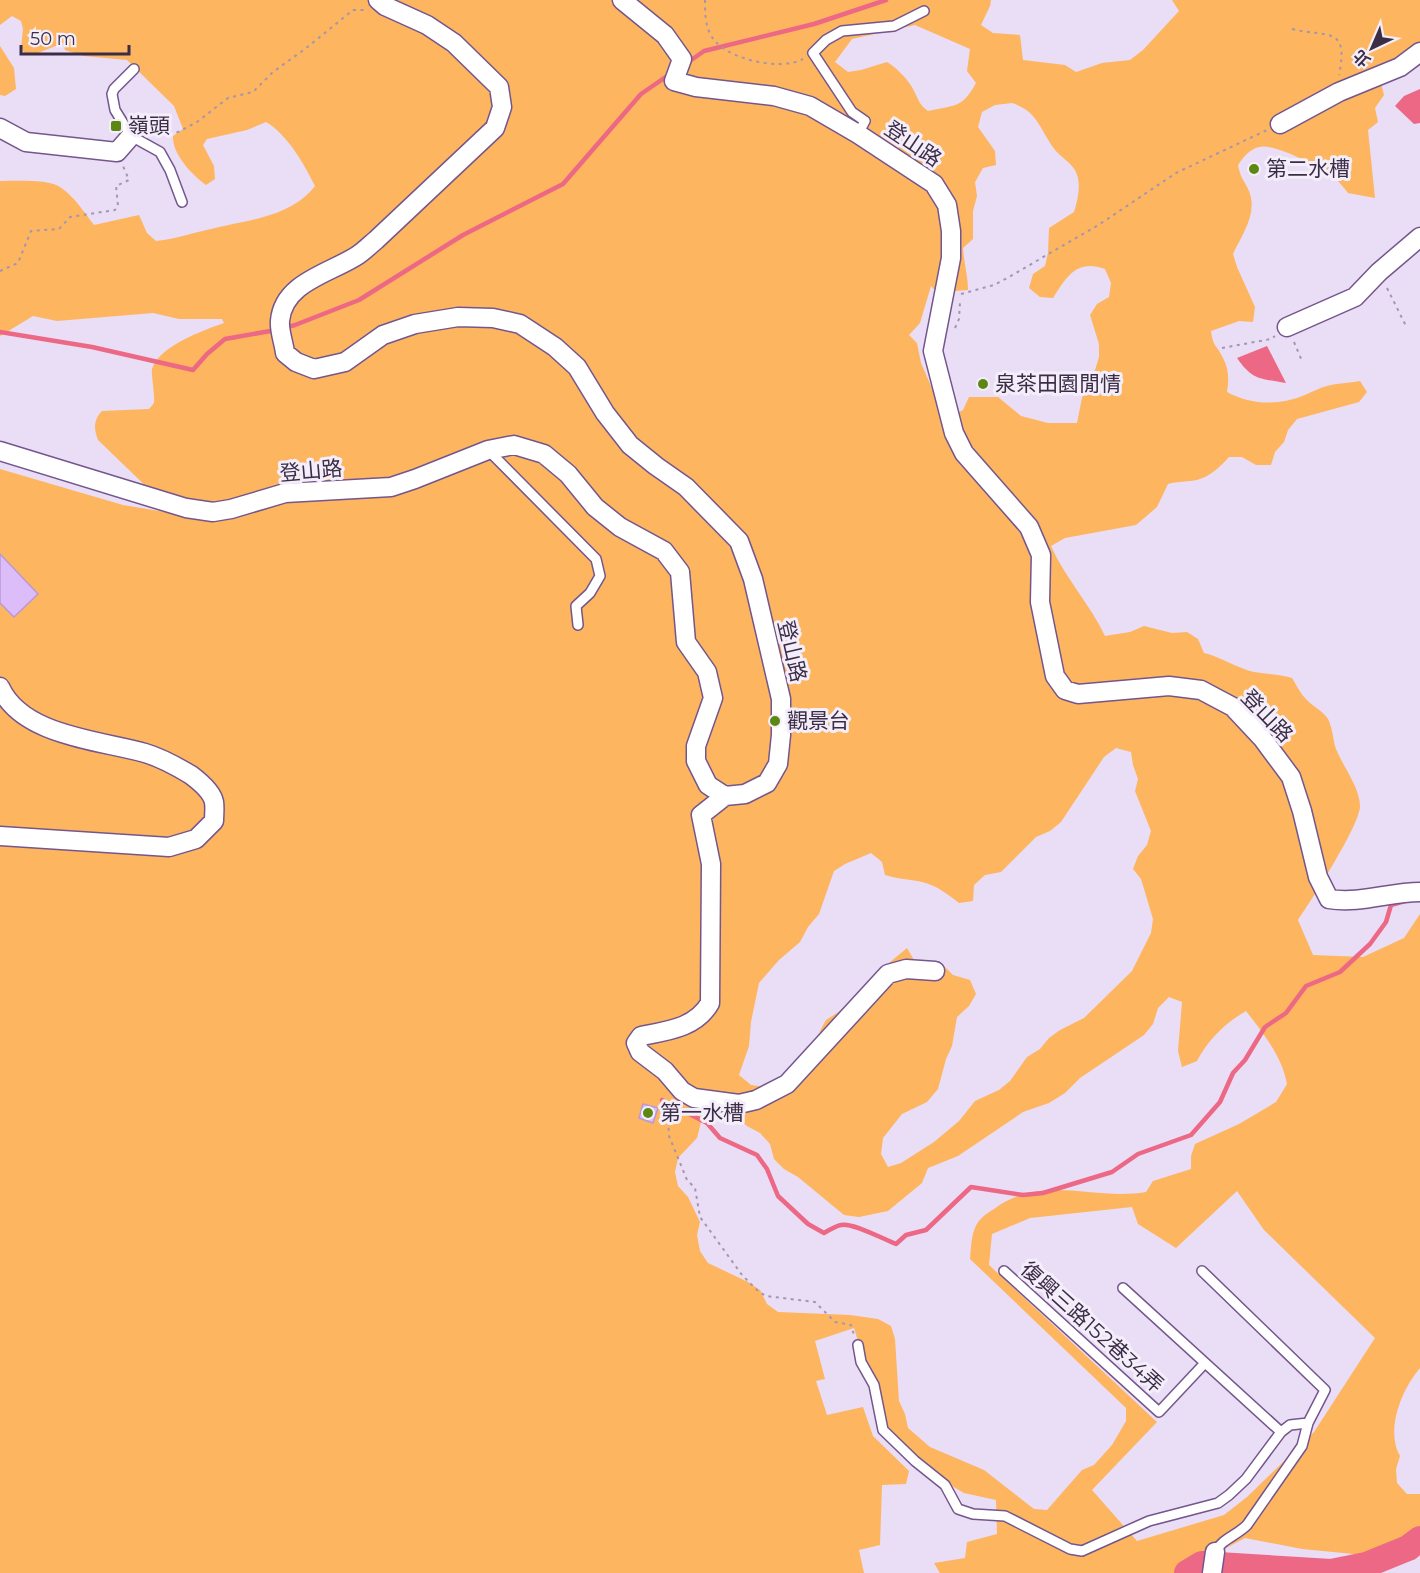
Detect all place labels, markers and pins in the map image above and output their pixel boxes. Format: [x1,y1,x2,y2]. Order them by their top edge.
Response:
place label: 嶺頭 [128,113,170,138]
marker: 嶺頭 [109,119,123,133]
place label: 第二水槽 [1266,156,1350,181]
marker: 第二水槽 [1247,162,1261,176]
place label: 泉茶田園閒情 [995,371,1121,396]
marker: 泉茶田園閒情 [976,377,990,391]
place label: 觀景台 [787,708,850,733]
marker: 觀景台 [768,714,782,728]
place label: 第一水槽 [660,1100,744,1125]
marker: 第一水槽 [641,1106,655,1120]

